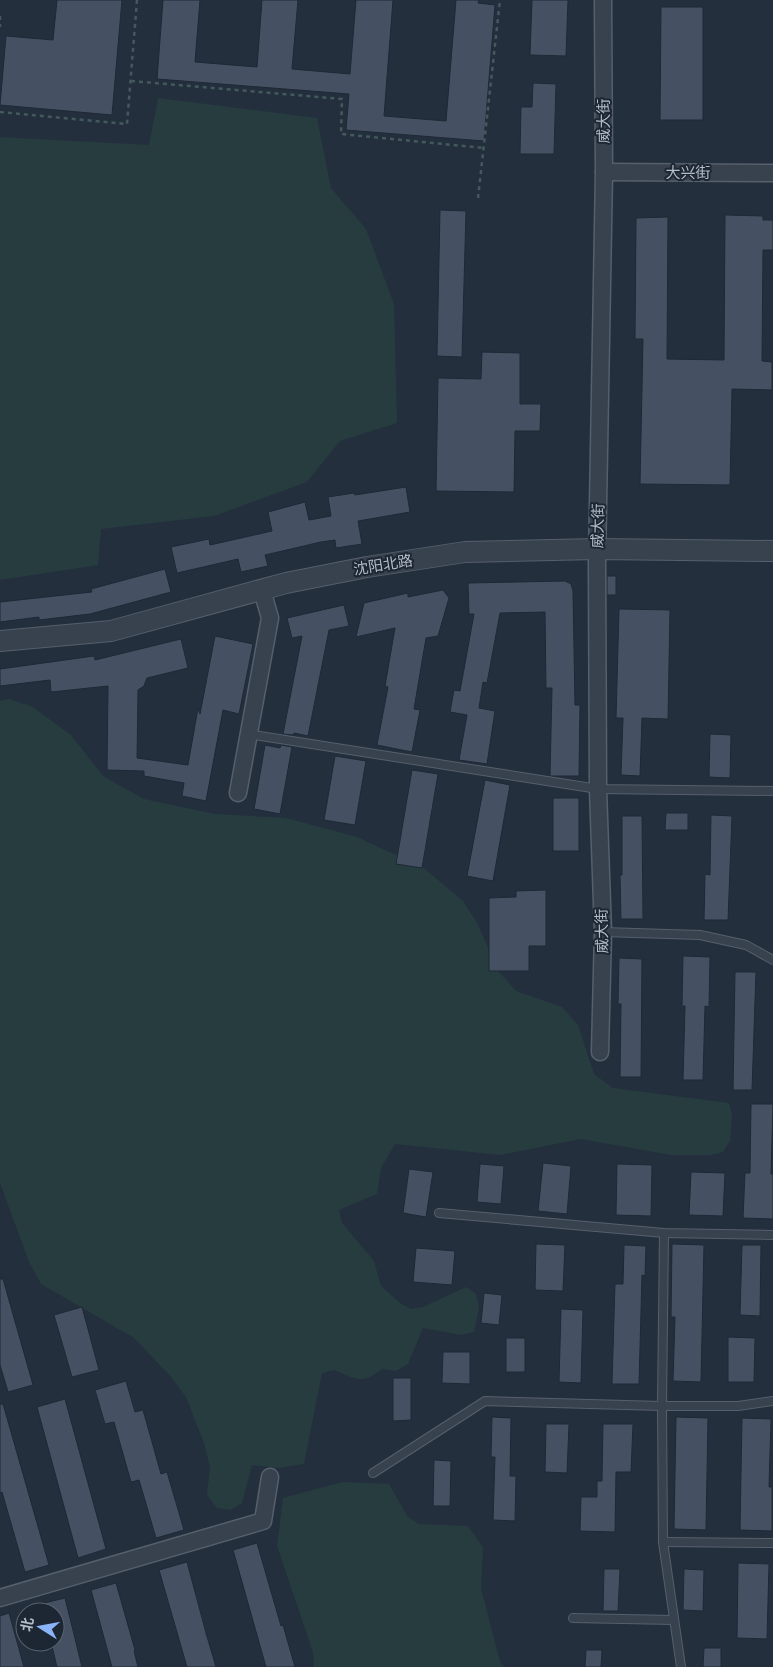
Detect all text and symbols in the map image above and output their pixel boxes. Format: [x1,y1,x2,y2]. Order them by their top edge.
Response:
street label: 威大街 [595,98,613,144]
street label: 大兴街 [665,164,711,182]
street label: 威大街 [589,503,607,549]
street label: 沈阳北路 [352,551,414,579]
street label: 威大街 [593,908,611,954]
north arrow [15,1602,65,1652]
text: 北 [18,1616,37,1633]

